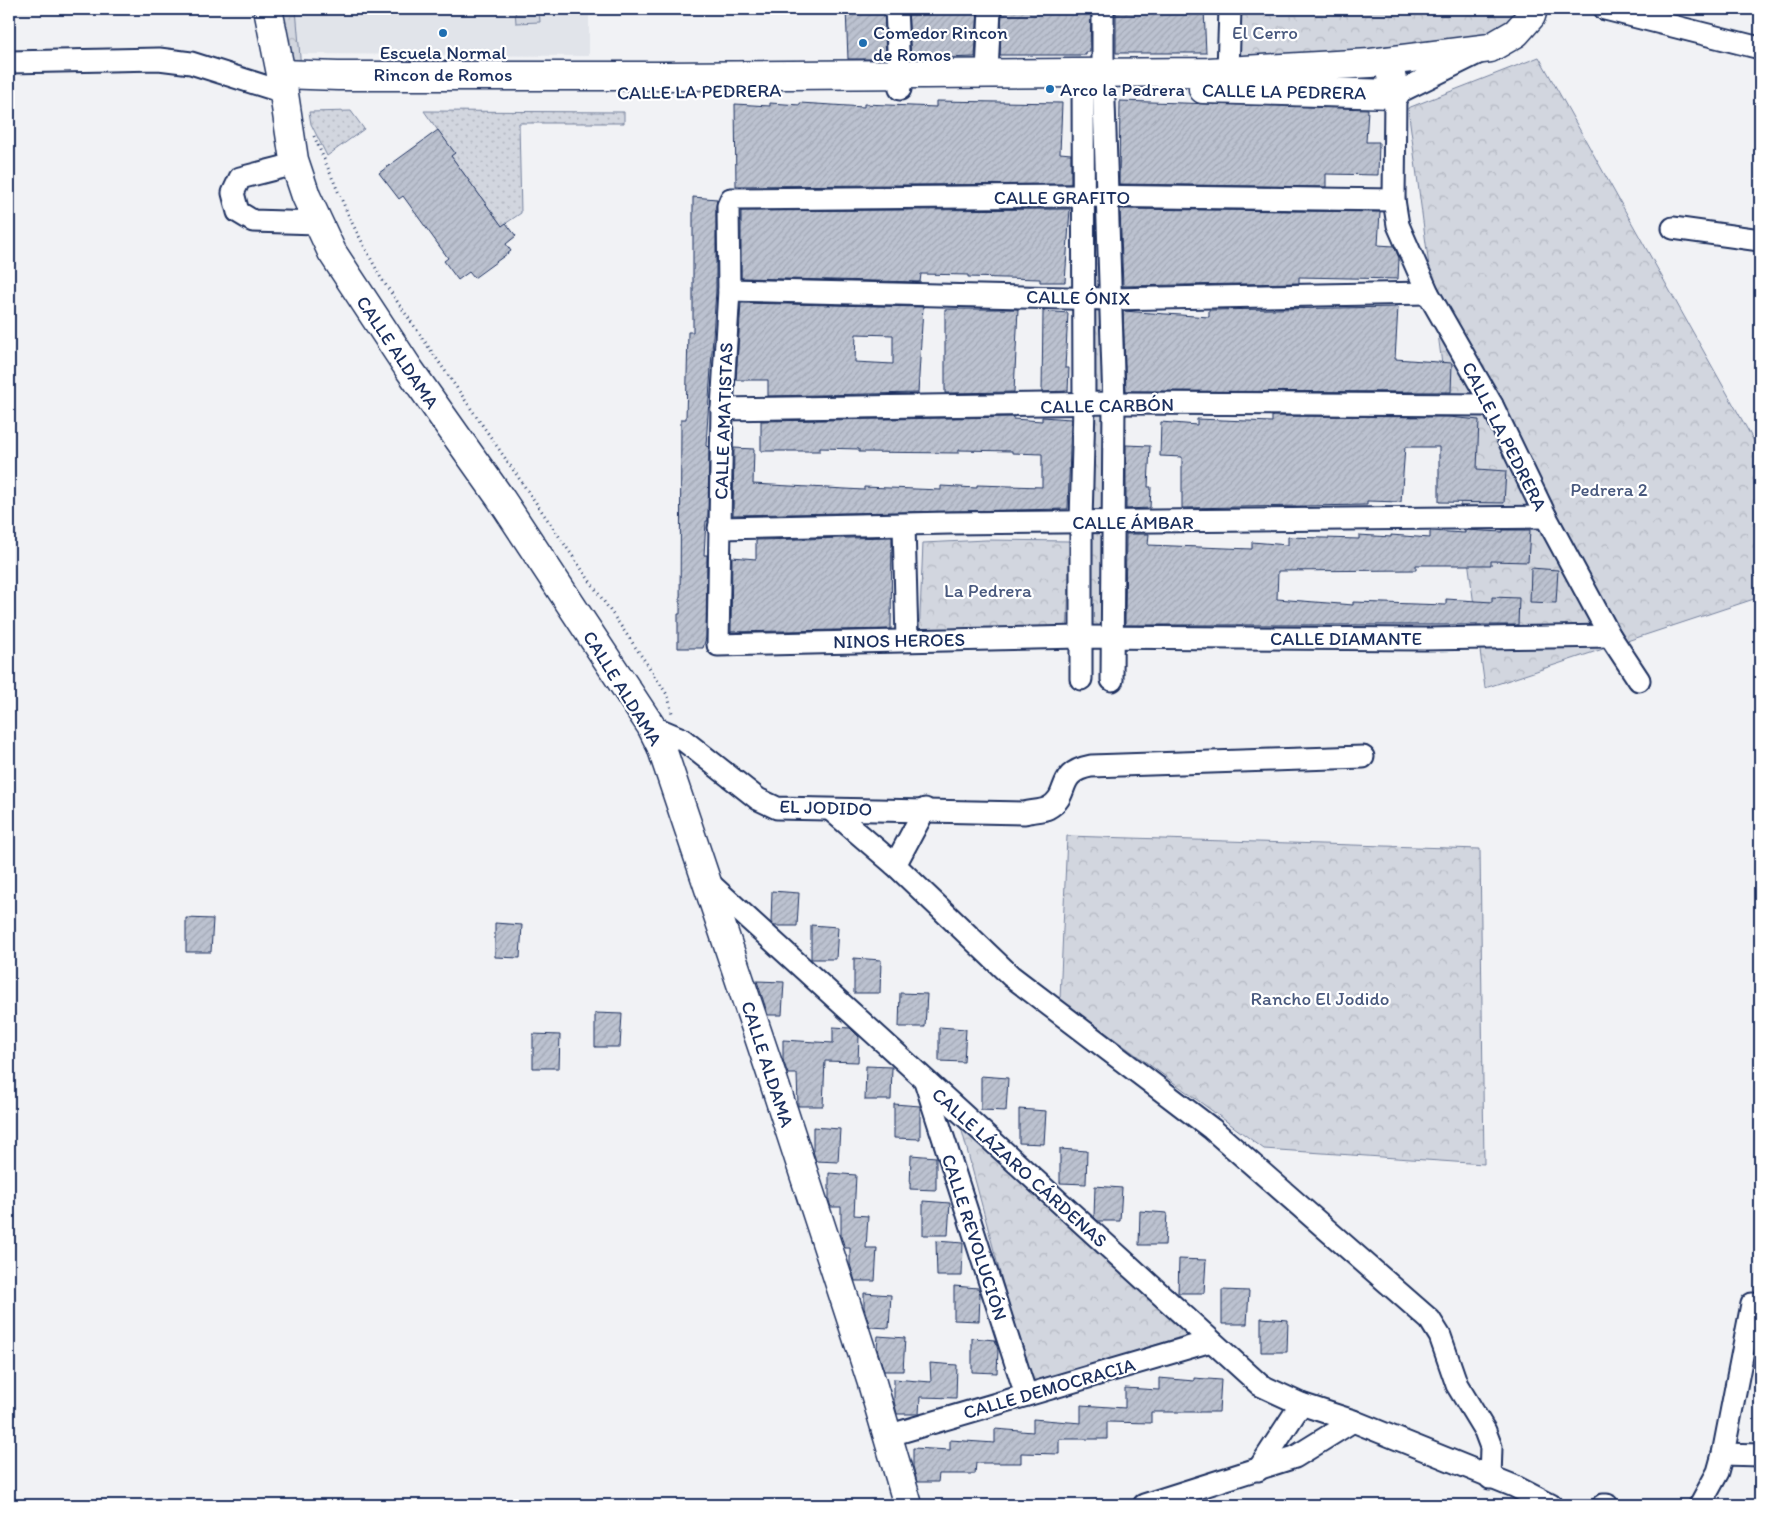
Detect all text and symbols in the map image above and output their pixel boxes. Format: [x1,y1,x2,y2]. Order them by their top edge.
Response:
place label: Comedor Rincon de Romos [873,21,1008,66]
park label: El Cerro [1232,21,1298,44]
marker: Escuela Normal Rincon de Romos [437,27,449,39]
marker: Comedor Rincon de Romos [857,37,869,49]
place label: Escuela Normal Rincon de Romos [374,41,512,86]
place label: Arco la Pedrera [1060,78,1185,101]
street label: CALLE LA PEDRERA [617,79,781,104]
street label: CALLE LA PEDRERA [1202,79,1366,104]
marker: Arco la Pedrera [1044,83,1056,95]
street label: CALLE GRAFITO [994,186,1130,209]
street label: CALLE ÓNIX [1026,285,1130,310]
street label: CALLE ALDAMA [351,291,444,413]
street label: CALLE AMATISTAS [709,342,738,500]
street label: CALLE LA PEDRERA [1457,358,1552,515]
street label: CALLE CARBÓN [1040,393,1174,418]
park label: Pedrera 2 [1570,478,1648,501]
street label: CALLE ÁMBAR [1072,511,1194,534]
park label: La Pedrera [944,579,1032,602]
street label: CALLE ALDAMA [578,626,667,750]
street label: CALLE DIAMANTE [1270,627,1422,650]
street label: NINOS HEROES [833,628,965,653]
street label: EL JODIDO [779,794,873,821]
park label: Rancho El Jodido [1251,987,1389,1010]
street label: CALLE ALDAMA [736,998,799,1130]
street label: CALLE LÁZARO CÁRDENAS [927,1083,1112,1252]
street label: CALLE REVOLUCIÓN [937,1151,1012,1323]
street label: CALLE DEMOCRACIA [960,1353,1138,1424]

